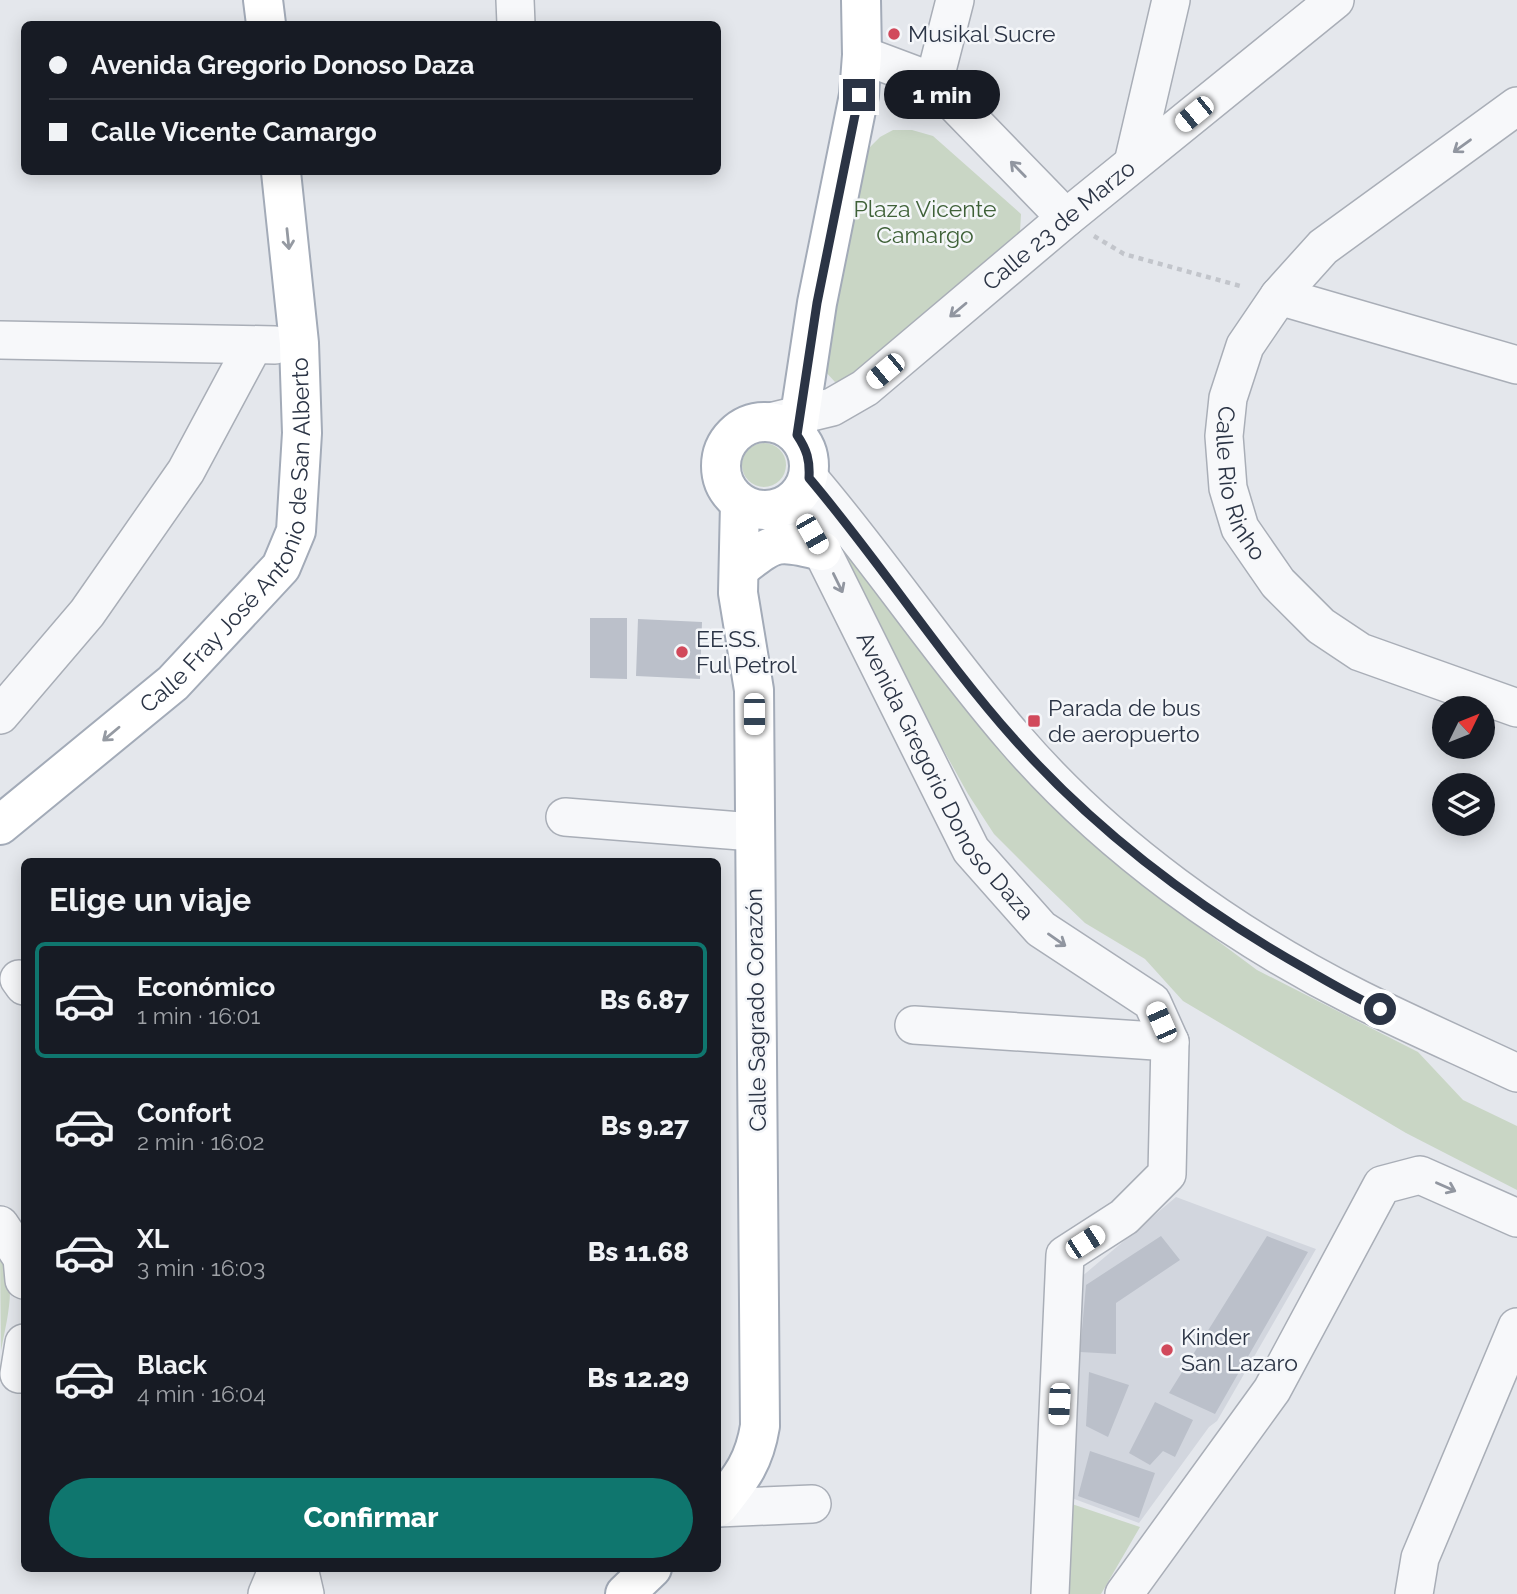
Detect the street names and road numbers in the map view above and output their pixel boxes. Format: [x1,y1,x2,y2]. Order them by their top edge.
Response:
street label: Calle 23 de Marzo [977,154,1140,296]
street label: Calle Fray José Antonio de San Alberto [134,357,315,718]
street label: Calle Rio Rinho [1211,405,1272,565]
street label: Avenida Gregorio Donoso Daza [851,627,1040,925]
street label: Calle Sagrado Corazón [740,888,771,1132]

